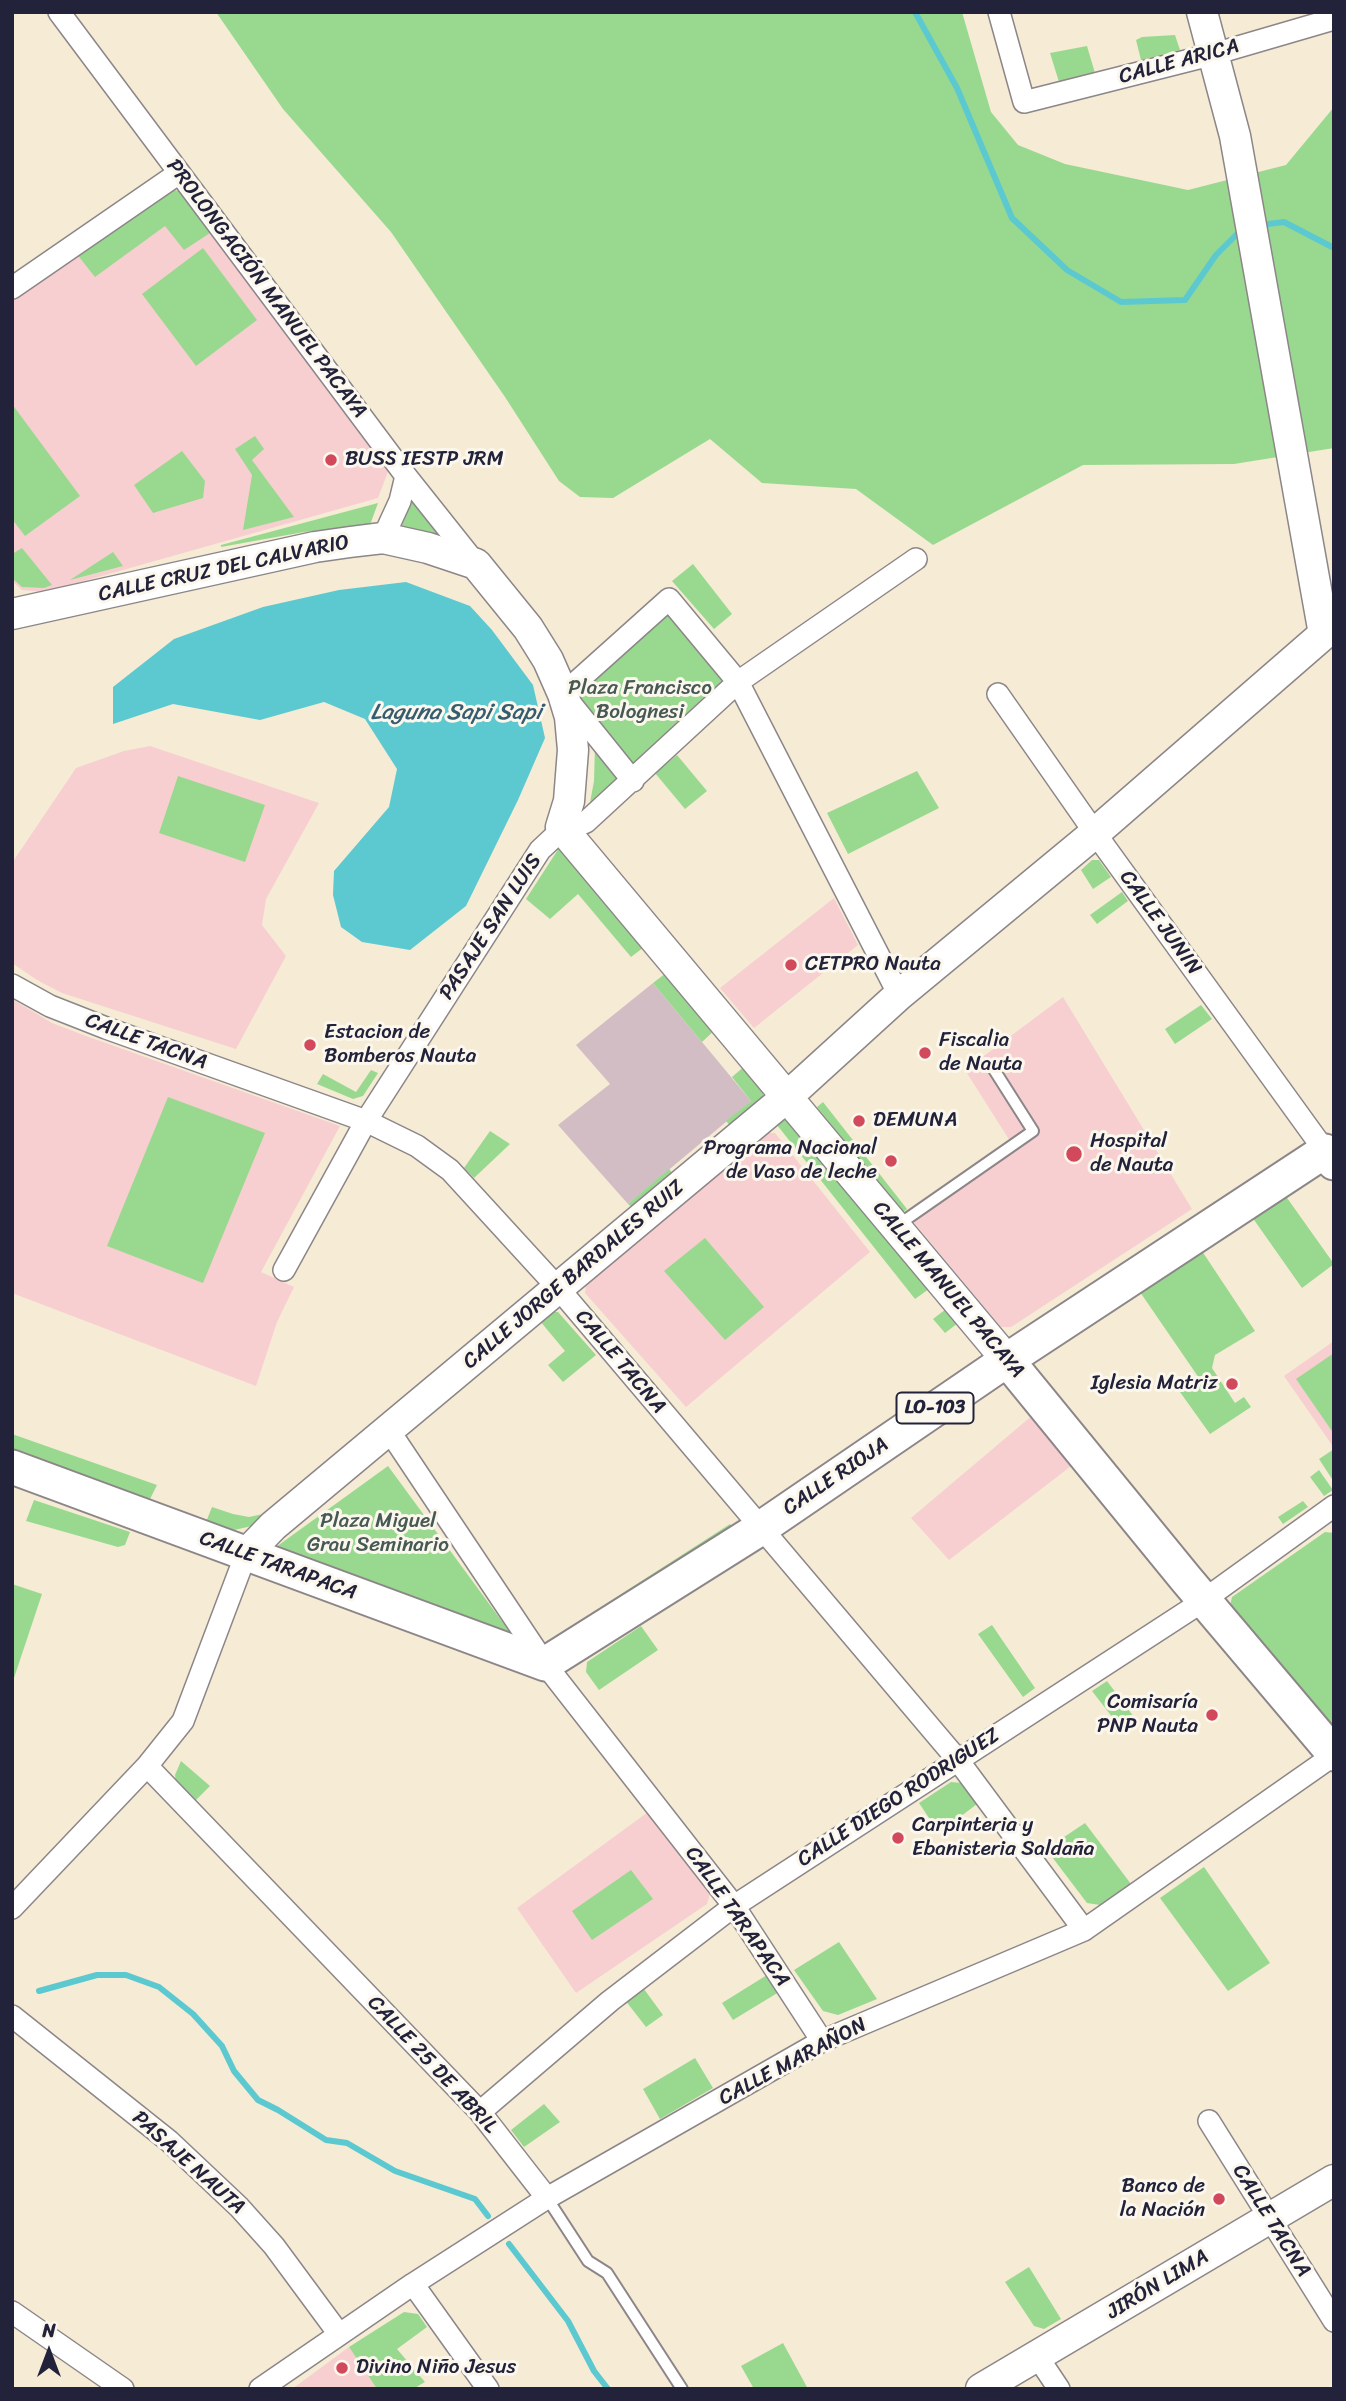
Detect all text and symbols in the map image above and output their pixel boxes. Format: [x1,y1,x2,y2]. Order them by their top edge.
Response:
street label: CALLE ARICA [1116,34,1242,90]
street label: PROLONGACIÓN MANUEL PACAYA [160,155,372,423]
place label: BUSS IESTP JRM [345,447,503,473]
marker: BUSS IESTP JRM [323,452,339,468]
street label: CALLE CRUZ DEL CALVARIO [96,530,352,608]
park label: Plaza Francisco Bolognesi [568,676,712,726]
water label: Laguna Sapi Sapi [371,699,541,727]
street label: PASAJE SAN LUIS [434,849,548,1005]
street label: CALLE JUNIN [1114,866,1206,980]
place label: CETPRO Nauta [805,952,941,978]
marker: CETPRO Nauta [783,957,799,973]
street label: CALLE TACNA [82,1008,210,1076]
place label: Estacion de Bomberos Nauta [324,1020,476,1070]
place label: Fiscalia de Nauta [939,1028,1022,1078]
marker: Estacion de Bomberos Nauta [302,1037,318,1053]
marker: Fiscalia de Nauta [917,1045,933,1061]
place label: DEMUNA [873,1108,957,1134]
marker: DEMUNA [851,1113,867,1129]
place label: Hospital de Nauta [1090,1129,1173,1179]
place label: Programa Nacional de Vaso de leche [703,1136,877,1186]
marker: Hospital de Nauta [1064,1144,1084,1164]
marker: Programa Nacional de Vaso de leche [883,1153,899,1169]
street label: CALLE JORGE BARDALES RUIZ [458,1175,690,1375]
street label: CALLE MANUEL PACAYA [867,1197,1029,1383]
street label: CALLE TACNA [569,1305,671,1419]
place label: Iglesia Matriz [1091,1371,1218,1397]
marker: Iglesia Matriz [1224,1376,1240,1392]
road number: LO-103 [897,1392,974,1424]
street label: CALLE RIOJA [779,1433,893,1521]
park label: Plaza Miguel Grau Seminario [307,1509,449,1559]
street label: CALLE TARAPACA [196,1526,360,1606]
place label: Comisaría PNP Nauta [1097,1690,1198,1740]
marker: Comisaría PNP Nauta [1204,1707,1220,1723]
street label: CALLE DIEGO RODRIGUEZ [793,1723,1005,1873]
place label: Carpinteria y Ebanisteria Saldaña [912,1813,1094,1863]
marker: Carpinteria y Ebanisteria Saldaña [890,1830,906,1846]
street label: CALLE TARAPACA [679,1842,795,1992]
street label: CALLE 25 DE ABRIL [362,1991,502,2139]
street label: CALLE MARAÑON [715,2012,871,2112]
street label: PASAJE NAUTA [127,2106,249,2220]
street label: CALLE TACNA [1226,2160,1316,2282]
place label: Banco de la Nación [1120,2174,1205,2224]
marker: Banco de la Nación [1211,2191,1227,2207]
street label: JIRÓN LIMA [1102,2245,1214,2325]
text: N [42,2314,56,2347]
north arrow [14,2317,84,2387]
place label: Divino Niño Jesus [356,2355,516,2381]
marker: Divino Niño Jesus [334,2360,350,2376]

